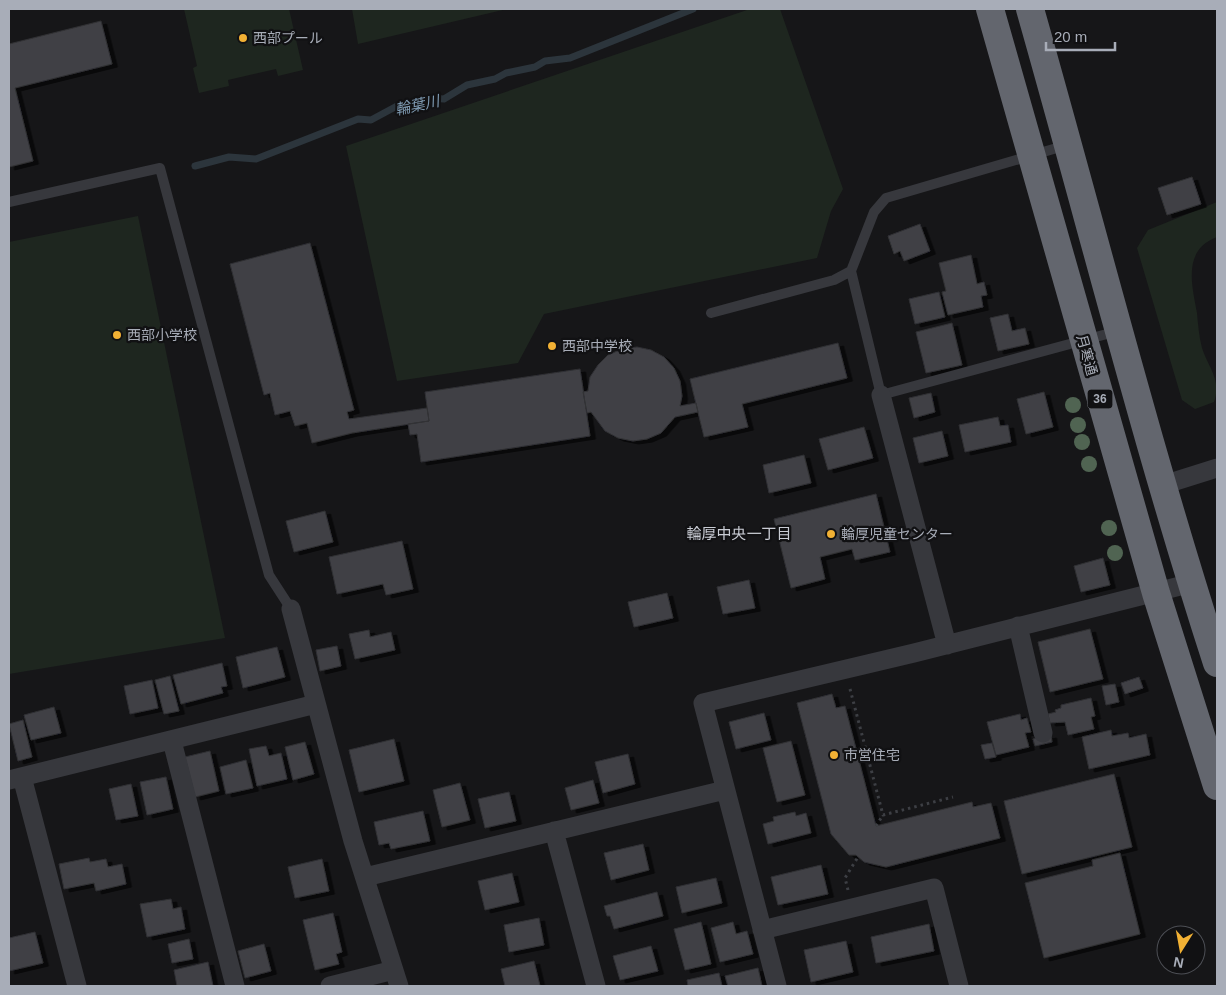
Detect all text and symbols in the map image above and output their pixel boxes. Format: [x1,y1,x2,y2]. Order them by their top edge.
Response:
scale bar [1046,20,1115,52]
text: 20 m [1054,28,1087,45]
place label: 西部プール [253,30,323,46]
marker: 西部プール [237,32,249,44]
water label: 輪葉川 [393,92,443,118]
place label: 西部小学校 [127,327,197,343]
marker: 西部小学校 [111,329,123,341]
street label: 月寒通 [1074,333,1100,377]
place label: 西部中学校 [562,338,632,354]
marker: 西部中学校 [546,340,558,352]
road number: 36 [1088,389,1112,408]
district label: 輪厚中央一丁目 [686,525,792,542]
place label: 輪厚児童センター [841,526,953,542]
marker: 輪厚児童センター [825,528,837,540]
place label: 市営住宅 [844,747,900,763]
marker: 市営住宅 [828,749,840,761]
north arrow [1156,925,1206,975]
text: N [1172,954,1185,972]

